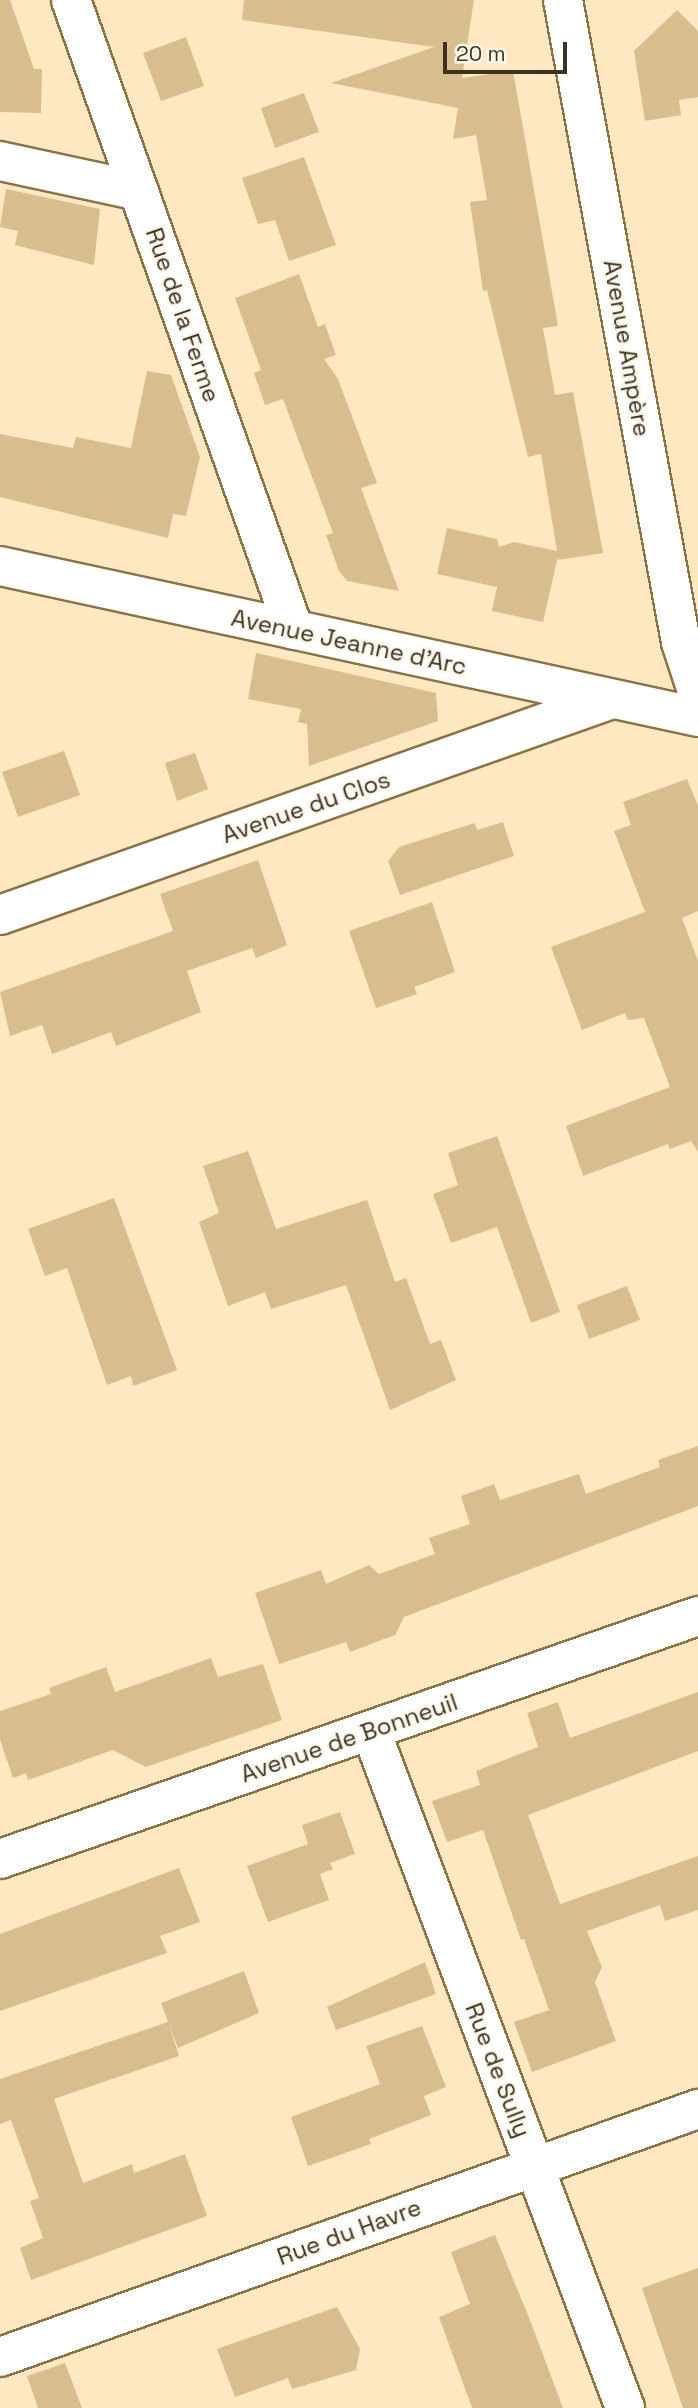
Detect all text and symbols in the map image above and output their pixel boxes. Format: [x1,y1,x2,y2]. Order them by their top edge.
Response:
scale bar [446,28,570,72]
text: 20 m [456,40,506,67]
street label: Rue de la Ferme [140,224,226,406]
street label: Avenue Ampère [597,257,657,439]
street label: Avenue Jeanne d'Arc [229,603,469,681]
street label: Avenue du Clos [218,765,394,849]
street label: Avenue de Bonneuil [237,1687,461,1789]
street label: Rue de Sully [459,1999,537,2141]
street label: Rue du Havre [273,2193,425,2271]

